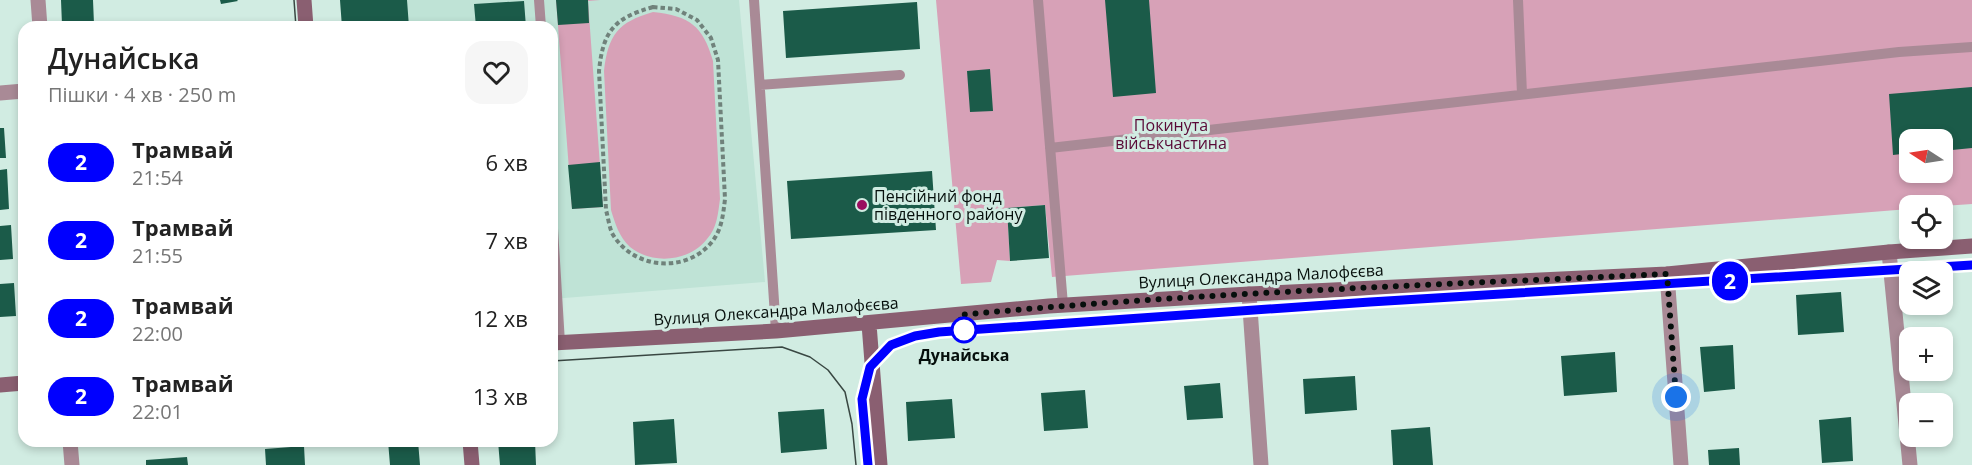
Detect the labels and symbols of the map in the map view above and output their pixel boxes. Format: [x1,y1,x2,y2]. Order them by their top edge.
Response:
park label: Покинута військчастина [1115,114,1227,154]
north arrow [1899,129,1953,183]
place label: Пенсійний фонд південного району [874,185,1023,225]
marker: Пенсійний фонд південного району [855,198,869,212]
street label: Вулиця Олександра Малофєєва [1138,259,1384,293]
line badge: 2 [1710,262,1750,300]
street label: Вулиця Олександра Малофєєва [653,291,899,331]
marker: Дунайська [951,317,977,343]
place label: Дунайська [919,344,1009,366]
your location [1661,382,1691,412]

